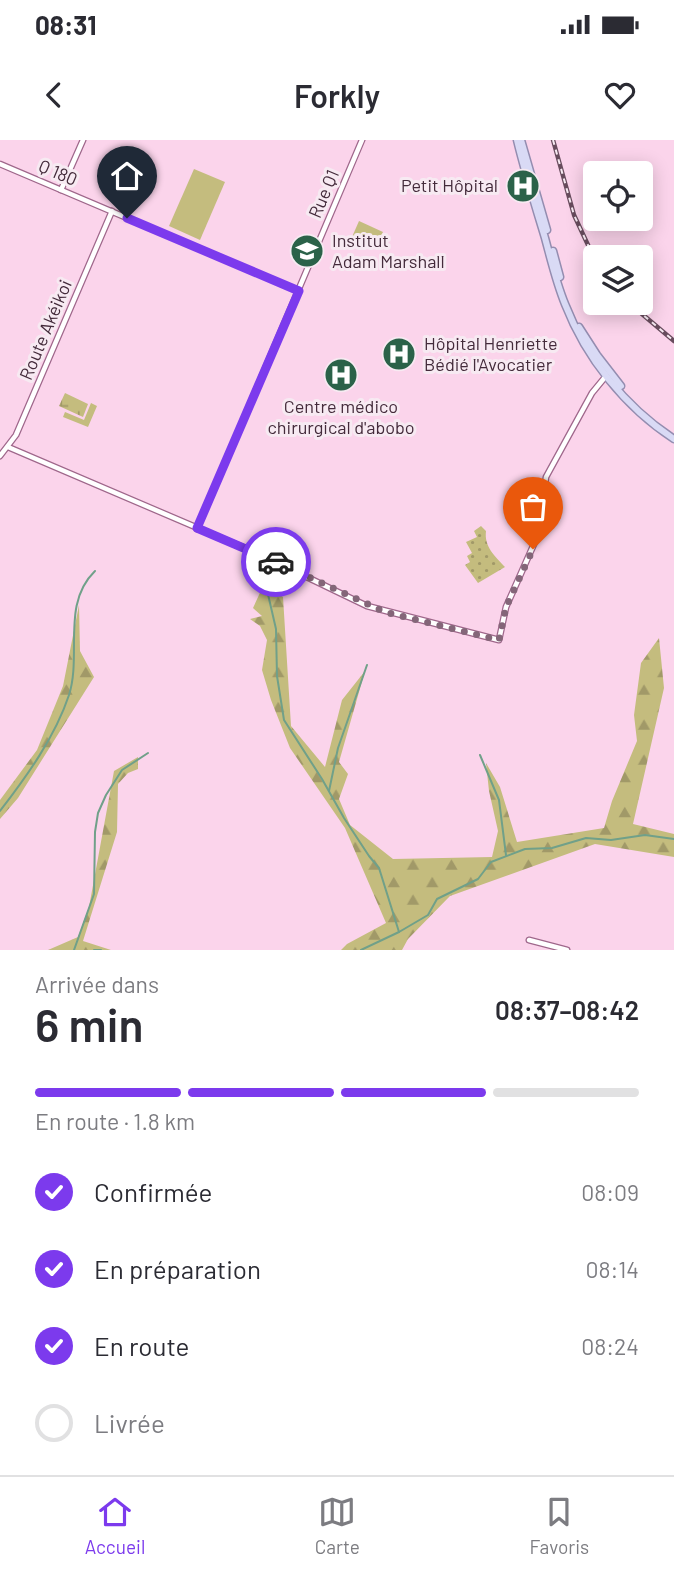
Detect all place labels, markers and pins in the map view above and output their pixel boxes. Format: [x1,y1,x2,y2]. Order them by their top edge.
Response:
pin [97,146,157,218]
hospital icon: Petit Hôpital [504,167,542,205]
place label: Petit Hôpital [401,174,498,196]
place label: Institut Adam Marshall [332,229,445,272]
school or university icon: Institut Adam Marshall [288,232,326,270]
place label: Hôpital Henriette Bédié l'Avocatier [424,332,558,375]
hospital icon: Hôpital Henriette Bédié l'Avocatier [380,335,418,373]
hospital icon: Centre médico chirurgical d'abobo [322,356,360,394]
place label: Centre médico chirurgical d'abobo [267,395,415,438]
pin [503,477,563,549]

